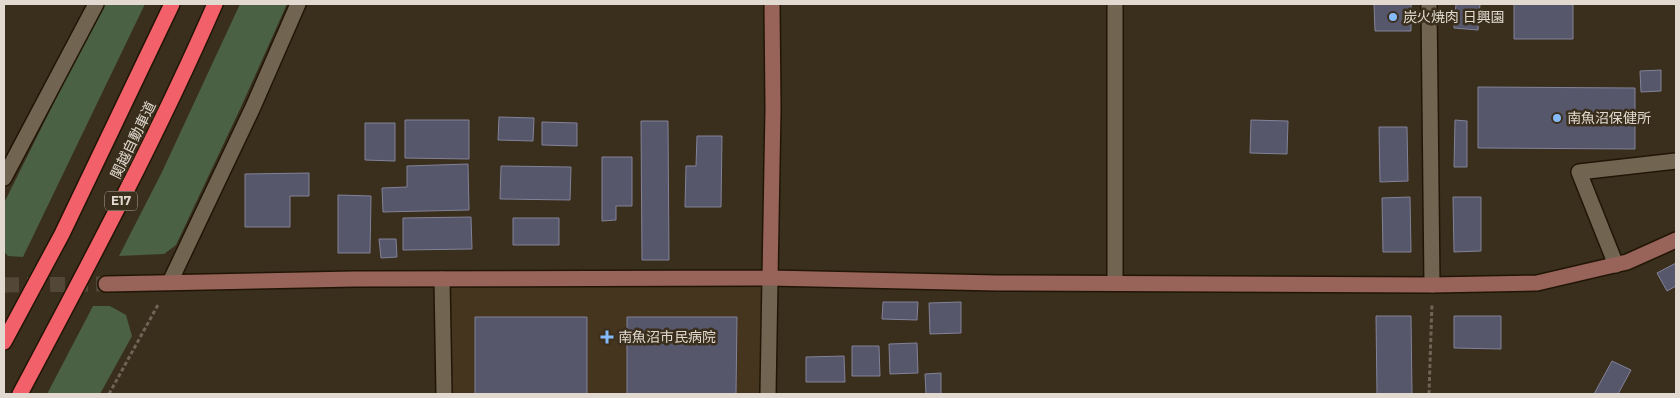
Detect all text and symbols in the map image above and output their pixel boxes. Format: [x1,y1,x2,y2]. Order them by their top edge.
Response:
place label: 炭火焼肉 日興園 [1403,8,1505,26]
marker: 炭火焼肉 日興園 [1387,11,1399,23]
street label: 関越自動車道 [106,98,160,182]
place label: 南魚沼保健所 [1567,109,1651,127]
marker: 南魚沼保健所 [1551,112,1563,124]
road number: E17 [105,192,137,210]
place label: 南魚沼市民病院 [618,328,716,346]
marker: 南魚沼市民病院 [600,330,614,344]

